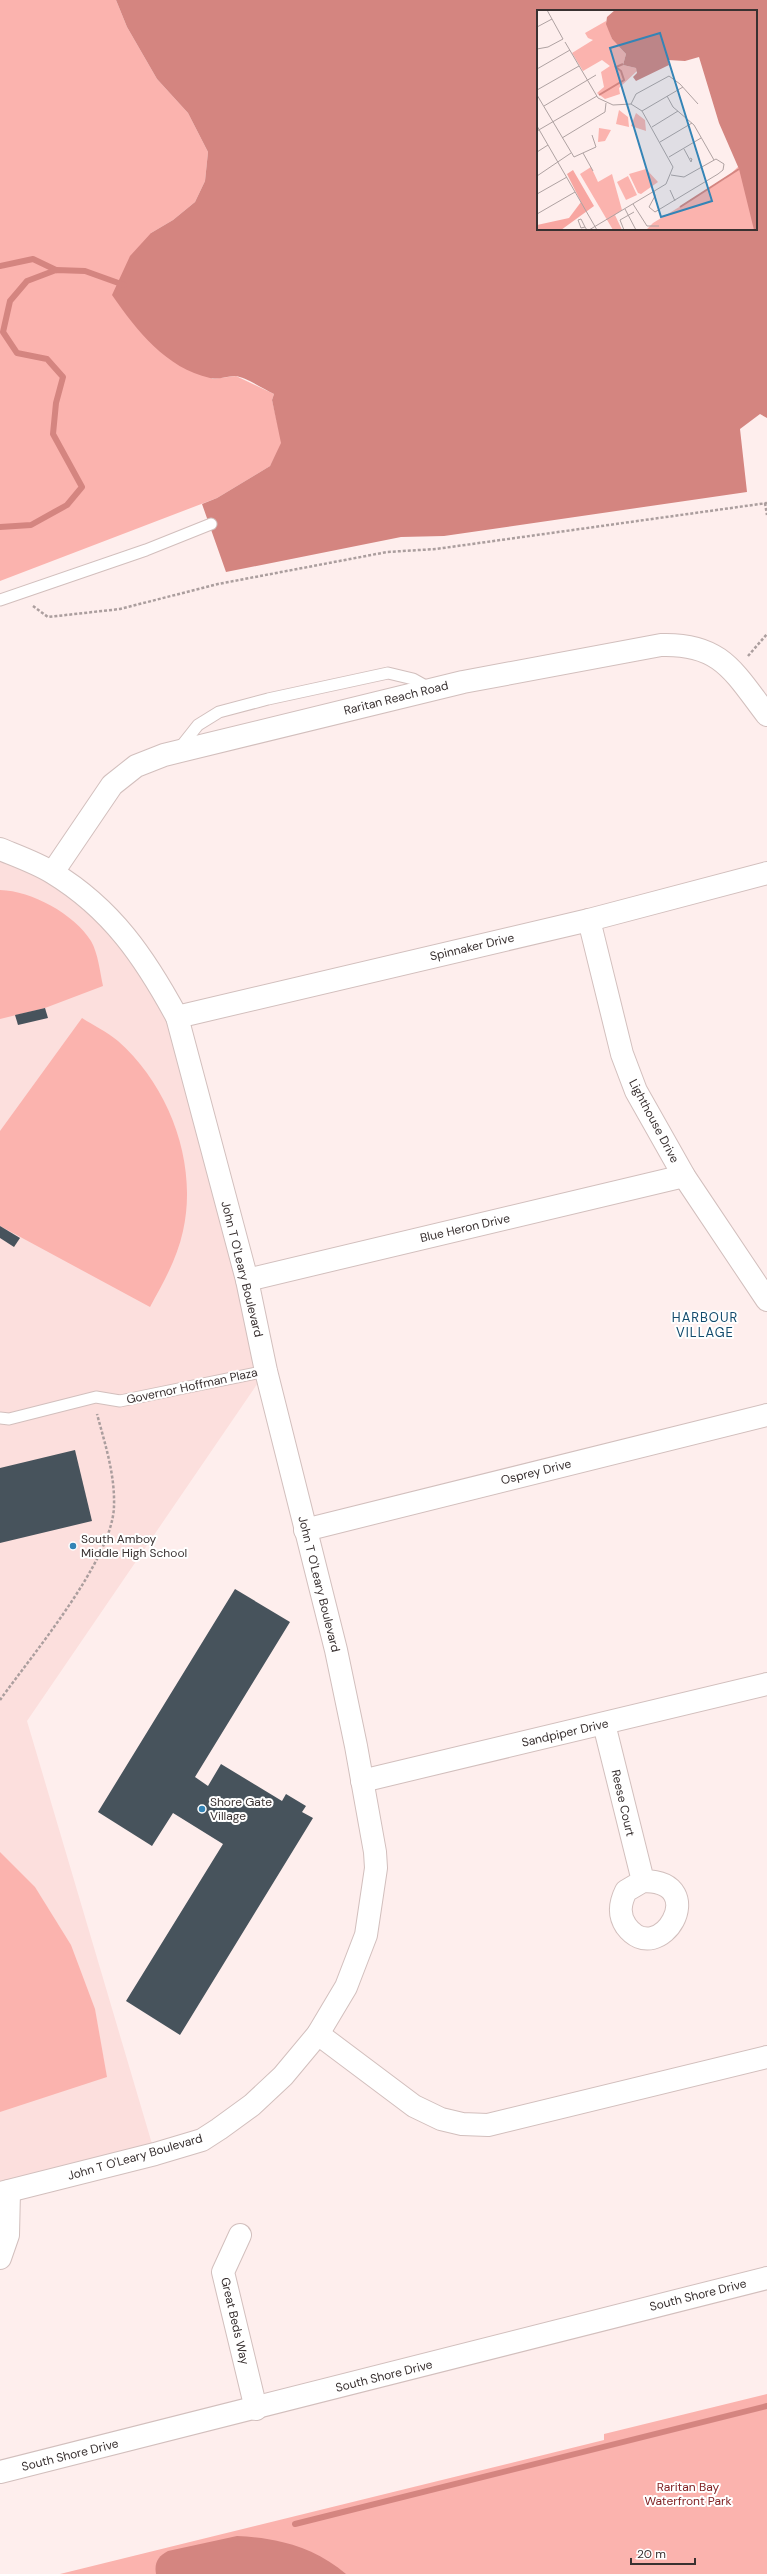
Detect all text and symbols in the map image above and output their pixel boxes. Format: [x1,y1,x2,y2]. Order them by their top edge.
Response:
inset map [537,10,757,230]
street label: Raritan Reach Road [342,677,450,719]
street label: Spinnaker Drive [428,929,516,964]
street label: Lighthouse Drive [625,1076,683,1166]
street label: John T O'Leary Boulevard [217,1199,267,1339]
street label: Blue Heron Drive [419,1210,512,1246]
district label: HARBOUR VILLAGE [672,1309,738,1341]
street label: Governor Hoffman Plaza [125,1364,259,1408]
street label: Osprey Drive [499,1455,573,1488]
street label: John T O'Leary Boulevard [294,1514,344,1654]
place label: South Amboy Middle High School [81,1531,187,1561]
marker: South Amboy Middle High School [68,1541,78,1551]
street label: Sandpiper Drive [520,1715,610,1751]
street label: Reese Court [608,1768,639,1838]
place label: Shore Gate Village [210,1794,272,1824]
marker: Shore Gate Village [197,1804,207,1814]
street label: John T O'Leary Boulevard [66,2130,204,2184]
street label: South Shore Drive [648,2275,748,2315]
street label: Great Beds Way [217,2276,253,2367]
street label: South Shore Drive [334,2356,434,2396]
street label: South Shore Drive [20,2435,120,2475]
park label: Raritan Bay Waterfront Park [644,2479,732,2509]
scale bar [631,2540,695,2566]
text: 20 m [637,2546,666,2562]

